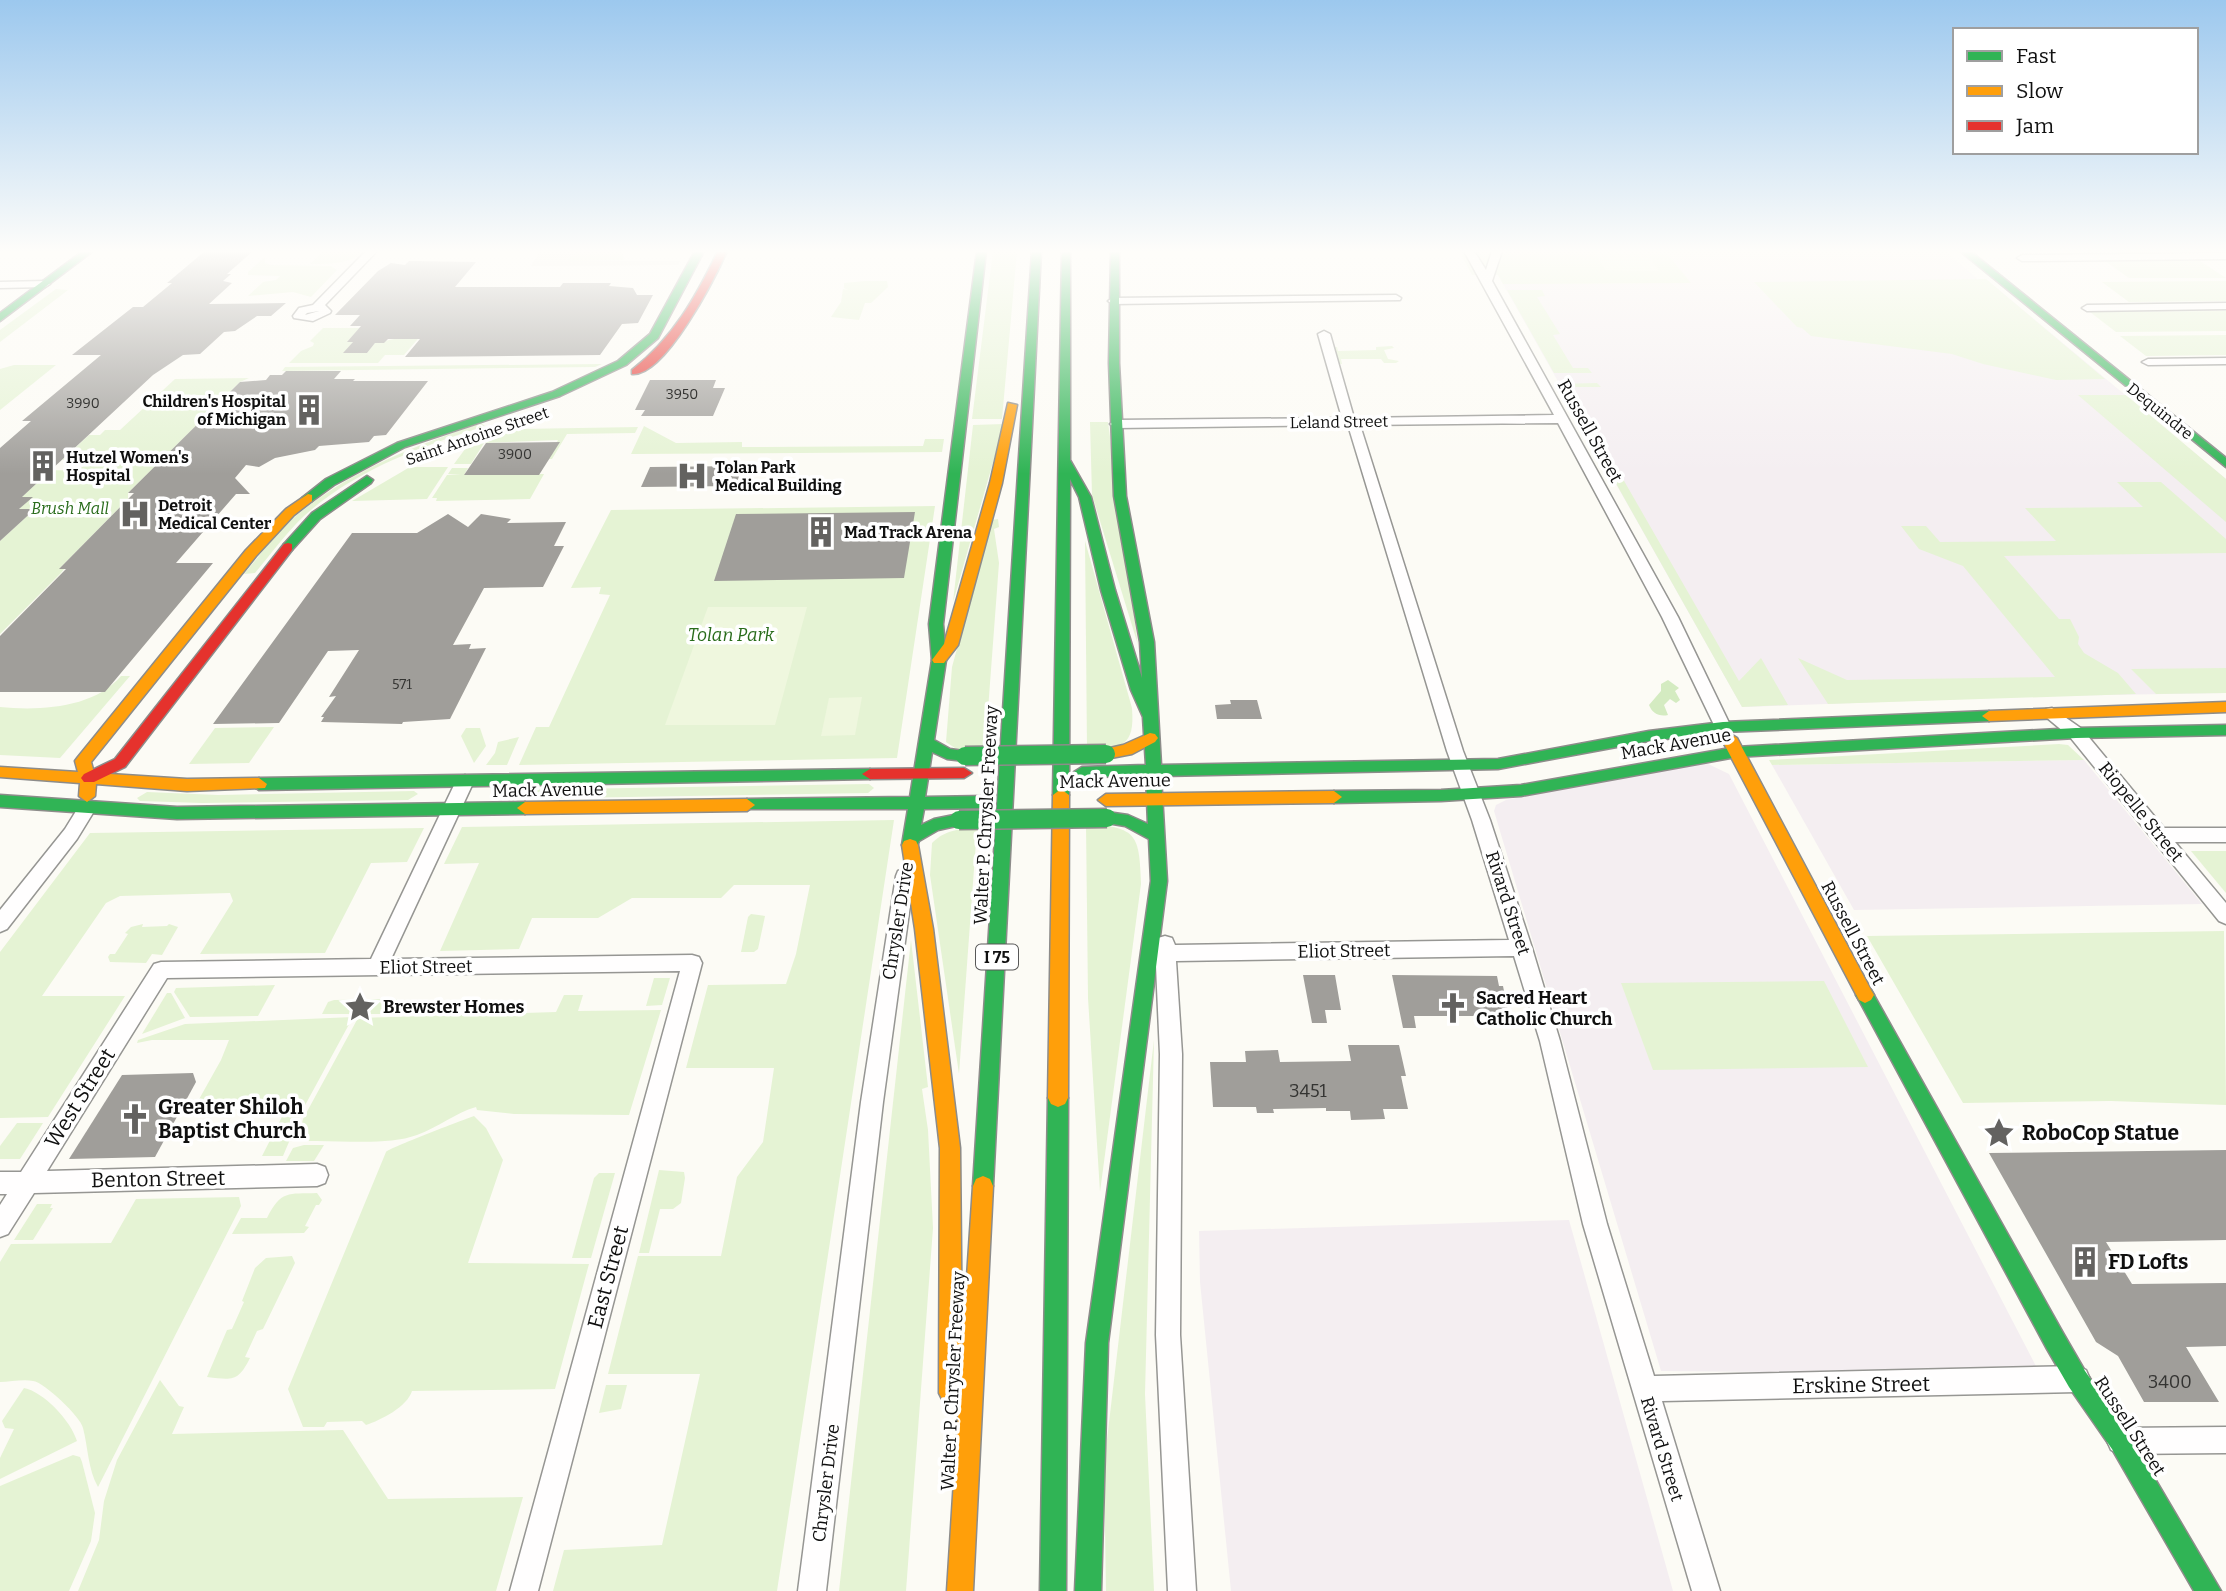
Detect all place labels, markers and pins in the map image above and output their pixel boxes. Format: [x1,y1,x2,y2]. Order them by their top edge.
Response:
place label: Children's Hospital of Michigan [142,392,287,429]
building icon: Children's Hospital of Michigan [292,393,326,427]
place label: Hutzel Women's Hospital [66,448,189,485]
building icon: Hutzel Women's Hospital [26,449,60,483]
place label: Tolan Park Medical Building [715,458,842,495]
hospital icon: Tolan Park Medical Building [675,459,709,493]
place label: Detroit Medical Center [158,496,272,533]
hospital icon: Detroit Medical Center [118,497,152,531]
building icon: Mad Track Arena [804,515,838,549]
place label: Mad Track Arena [844,523,972,542]
place label: Sacred Heart Catholic Church [1476,987,1613,1030]
place icon: Brewster Homes [343,990,377,1024]
church icon: Sacred Heart Catholic Church [1436,991,1470,1025]
place label: Brewster Homes [383,996,525,1018]
place label: Greater Shiloh Baptist Church [158,1094,307,1144]
church icon: Greater Shiloh Baptist Church [118,1102,152,1136]
place icon: RoboCop Statue [1982,1116,2016,1150]
place label: RoboCop Statue [2022,1120,2179,1146]
building icon: FD Lofts [2068,1245,2102,1279]
place label: FD Lofts [2108,1249,2188,1275]

